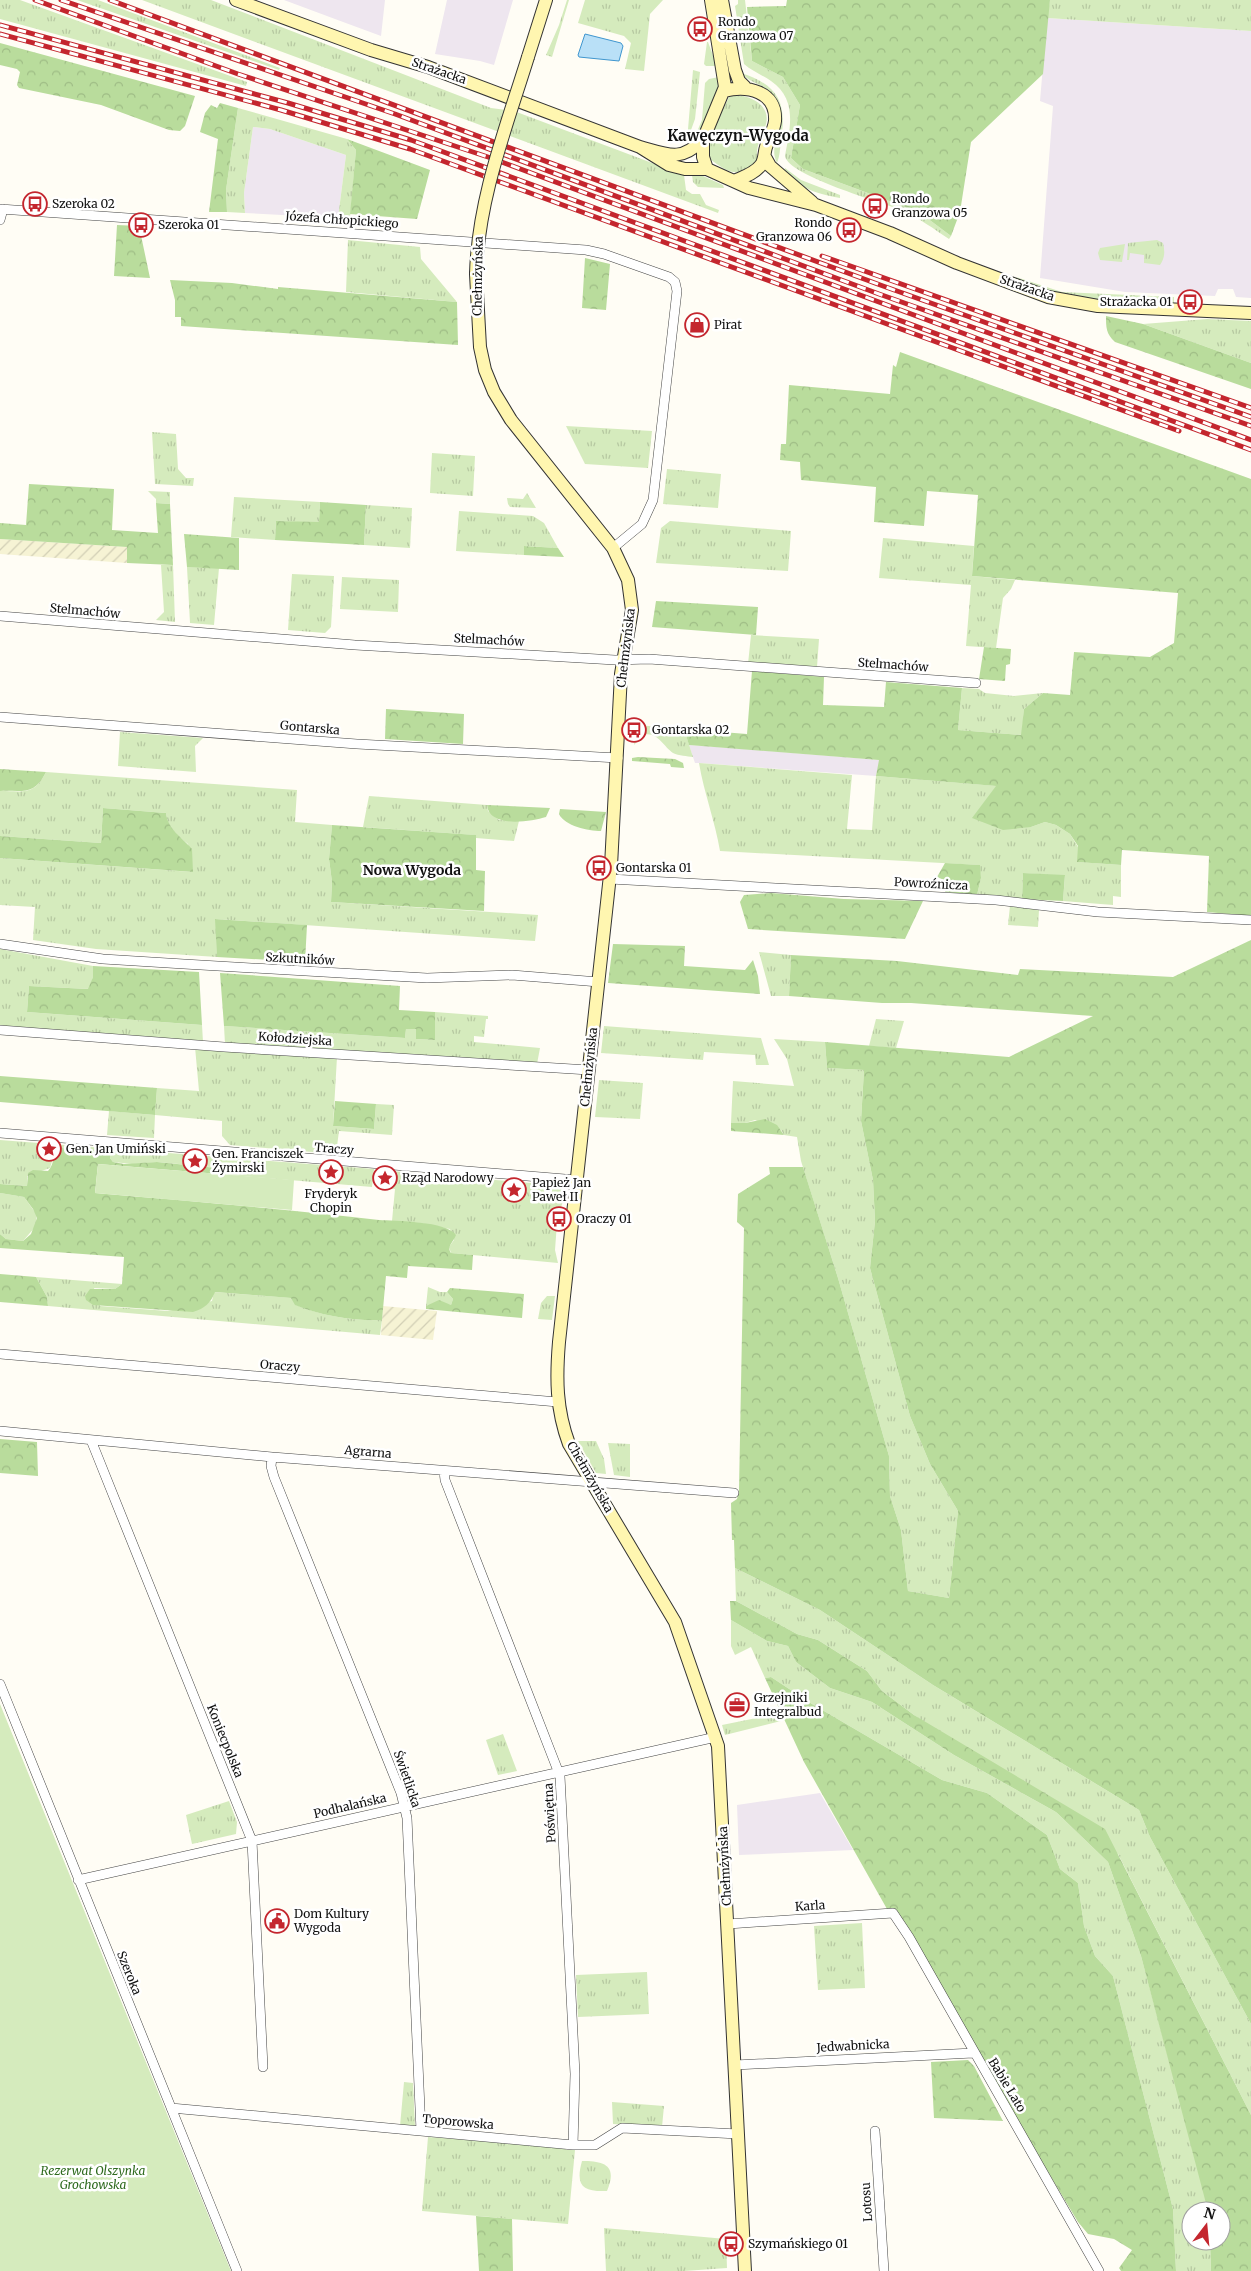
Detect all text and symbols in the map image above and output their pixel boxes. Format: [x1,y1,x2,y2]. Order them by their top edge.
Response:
place label: Rondo Granzowa 07 [718,14,793,43]
bus stop icon: Rondo Granzowa 07 [687,16,713,42]
street label: Strażacka [410,54,469,87]
district label: Kawęczyn-Wygoda [667,126,809,145]
bus stop icon: Szeroka 02 [22,191,48,217]
place label: Rondo Granzowa 05 [892,191,967,220]
bus stop icon: Rondo Granzowa 05 [862,193,888,219]
place label: Szeroka 02 [52,196,115,211]
street label: Józefa Chłopickiego [284,208,399,231]
bus stop icon: Szeroka 01 [128,212,154,238]
place label: Rondo Granzowa 06 [756,215,832,244]
place label: Szeroka 01 [158,217,220,232]
bus stop icon: Rondo Granzowa 06 [836,217,862,243]
street label: Chełmżyńska [469,235,486,316]
street label: Strażacka [998,271,1057,304]
bus stop icon: Strażacka 01 [1177,289,1203,315]
place label: Strażacka 01 [1100,294,1173,309]
shop icon: Pirat [684,312,710,338]
place label: Pirat [714,317,742,332]
street label: Stelmachów [49,600,122,621]
street label: Chełmżyńska [613,607,638,688]
street label: Stelmachów [453,630,526,649]
street label: Stelmachów [857,655,930,675]
street label: Gontarska [280,717,341,738]
bus stop icon: Gontarska 02 [621,717,647,743]
place label: Gontarska 02 [652,722,729,737]
bus stop icon: Gontarska 01 [586,855,612,881]
place label: Gontarska 01 [616,860,692,875]
district label: Nowa Wygoda [363,861,461,879]
street label: Powroźnicza [893,874,969,893]
street label: Szkutników [265,949,336,968]
street label: Chełmżyńska [577,1026,600,1107]
street label: Kołodziejska [258,1028,333,1049]
place icon: Gen. Jan Umiński [36,1136,62,1162]
street label: Traczy [314,1139,354,1158]
place label: Gen. Jan Umiński [66,1141,166,1156]
place label: Gen. Franciszek Żymirski [212,1146,304,1175]
place icon: Gen. Franciszek Żymirski [182,1148,208,1174]
place icon: Fryderyk Chopin [318,1159,344,1185]
place icon: Rząd Narodowy [372,1165,398,1191]
place label: Rząd Narodowy [402,1170,494,1185]
place label: Papież Jan Paweł II [532,1175,591,1204]
place icon: Papież Jan Paweł II [501,1177,527,1203]
place label: Fryderyk Chopin [305,1186,358,1215]
bus stop icon: Oraczy 01 [546,1206,572,1232]
place label: Oraczy 01 [576,1211,632,1226]
street label: Oraczy [259,1356,301,1375]
street label: Chełmżyńska [564,1438,617,1516]
street label: Agrarna [343,1442,393,1461]
place label: Grzejniki Integralbud [754,1690,821,1719]
office icon: Grzejniki Integralbud [724,1692,750,1718]
street label: Koniecpolska [204,1702,247,1780]
street label: Świetlicka [391,1748,424,1810]
street label: Poświętna [540,1782,559,1843]
street label: Podhalańska [312,1790,388,1821]
street label: Chełmżyńska [715,1825,734,1906]
street label: Karla [794,1897,826,1914]
place label: Dom Kultury Wygoda [293,1906,369,1935]
public building icon: Dom Kultury Wygoda [264,1908,290,1934]
street label: Szeroka [114,1949,145,1997]
street label: Jedwabnicka [815,2036,890,2055]
street label: Babie Lato [985,2055,1029,2115]
street label: Toporowska [422,2111,495,2132]
park label: Rezerwat Olszynka Grochowska [41,2163,146,2192]
street label: Lotosu [858,2181,875,2222]
north arrow [1181,2201,1231,2251]
text: N [1202,2203,1217,2224]
bus stop icon: Szymańskiego 01 [718,2231,744,2257]
place label: Szymańskiego 01 [748,2236,849,2251]

